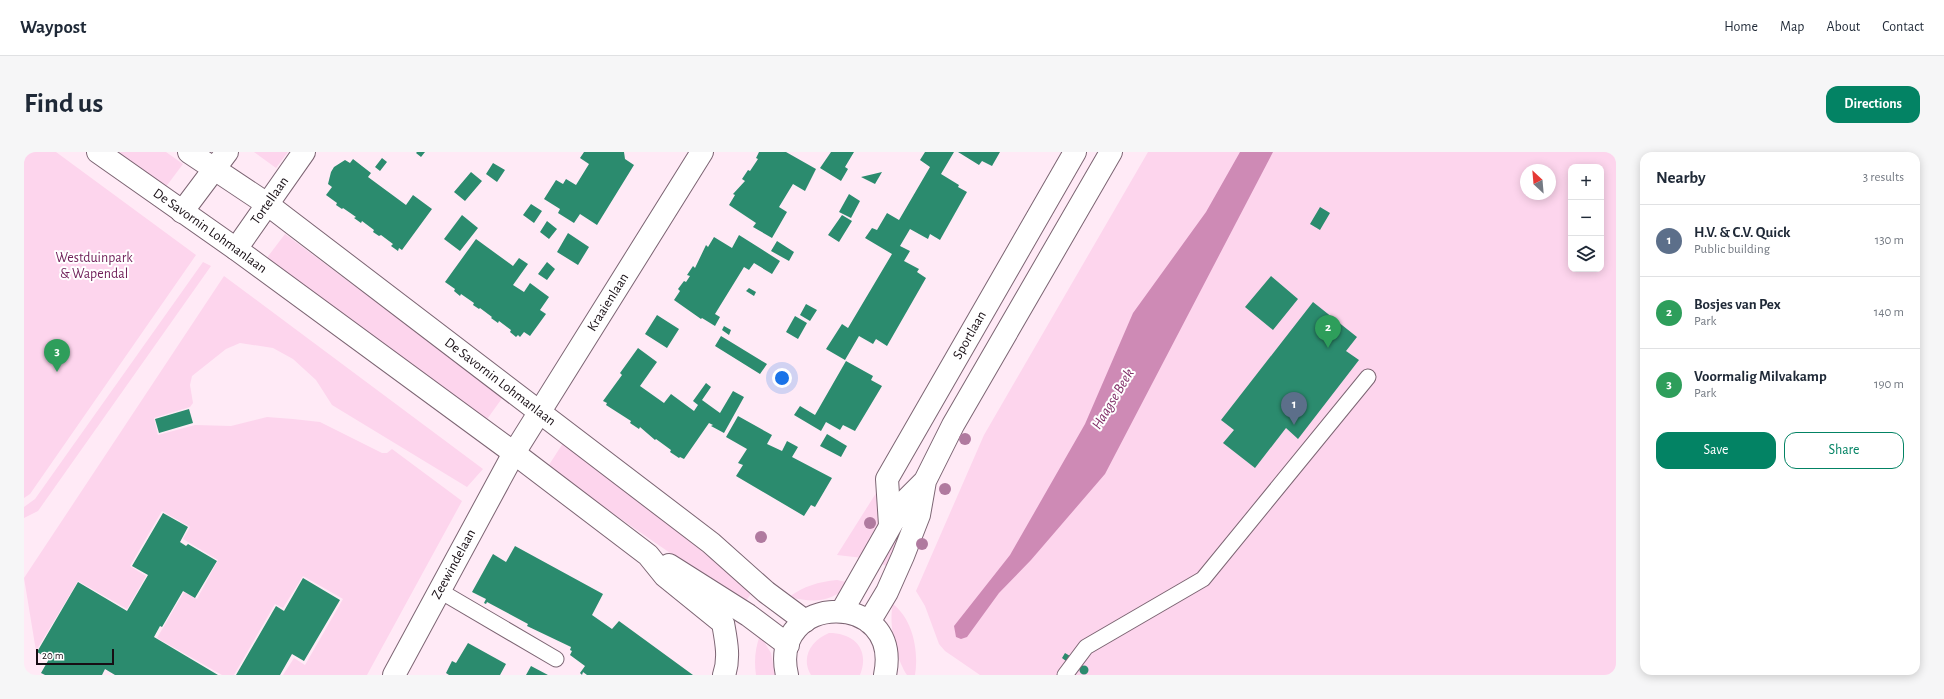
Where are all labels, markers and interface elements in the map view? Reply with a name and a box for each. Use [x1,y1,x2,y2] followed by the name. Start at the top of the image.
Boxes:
[20,18,87,37] text: Waypost
[1724,20,1758,34] text: Home
[1780,20,1804,34] text: Map
[1826,20,1860,34] text: About
[1882,20,1924,34] text: Contact
[1826,86,1920,123] button: Directions
[24,90,103,118] text: Find us
[1520,164,1556,200] north arrow
[1568,164,1604,272] map controls
[1568,164,1604,200] button: +
[1656,169,1706,186] text: Nearby
[1863,171,1904,184] text: 3 results
[248,174,291,227] street label: Tortellaan
[151,186,269,276] street label: De Savornin Lohmanlaan
[1568,200,1604,236] button: −
[1694,225,1790,240] text: H.V. & C.V. Quick
[1667,234,1671,247] text: 1
[1875,234,1904,247] text: 130 m
[1568,236,1604,272] button: layers
[1694,243,1770,256] text: Public building
[55,251,133,281] park label: Westduinpark & Wapendal
[585,271,631,334] street label: Kraaienlaan
[1694,297,1781,312] text: Bosjes van Pex
[1666,306,1672,319] text: 2
[1874,306,1904,319] text: 140 m
[950,309,989,362] street label: Sportlaan
[1315,315,1341,348] pin: 2
[1694,315,1716,328] text: Park
[442,335,558,429] street label: De Savornin Lohmanlaan
[44,339,70,372] pin: 3
[1089,366,1137,432] water label: Haagse Beek
[772,368,792,388] your location
[1694,369,1827,384] text: Voormalig Milvakamp
[1666,378,1672,391] text: 3
[1874,378,1904,391] text: 190 m
[1694,387,1716,400] text: Park
[1281,392,1307,425] pin: 1
[1656,432,1776,469] button: Save
[1784,432,1904,469] button: Share
[429,527,478,601] street label: Zeewindelaan
[36,647,114,666] scale bar
[42,650,63,661] text: 20 m

